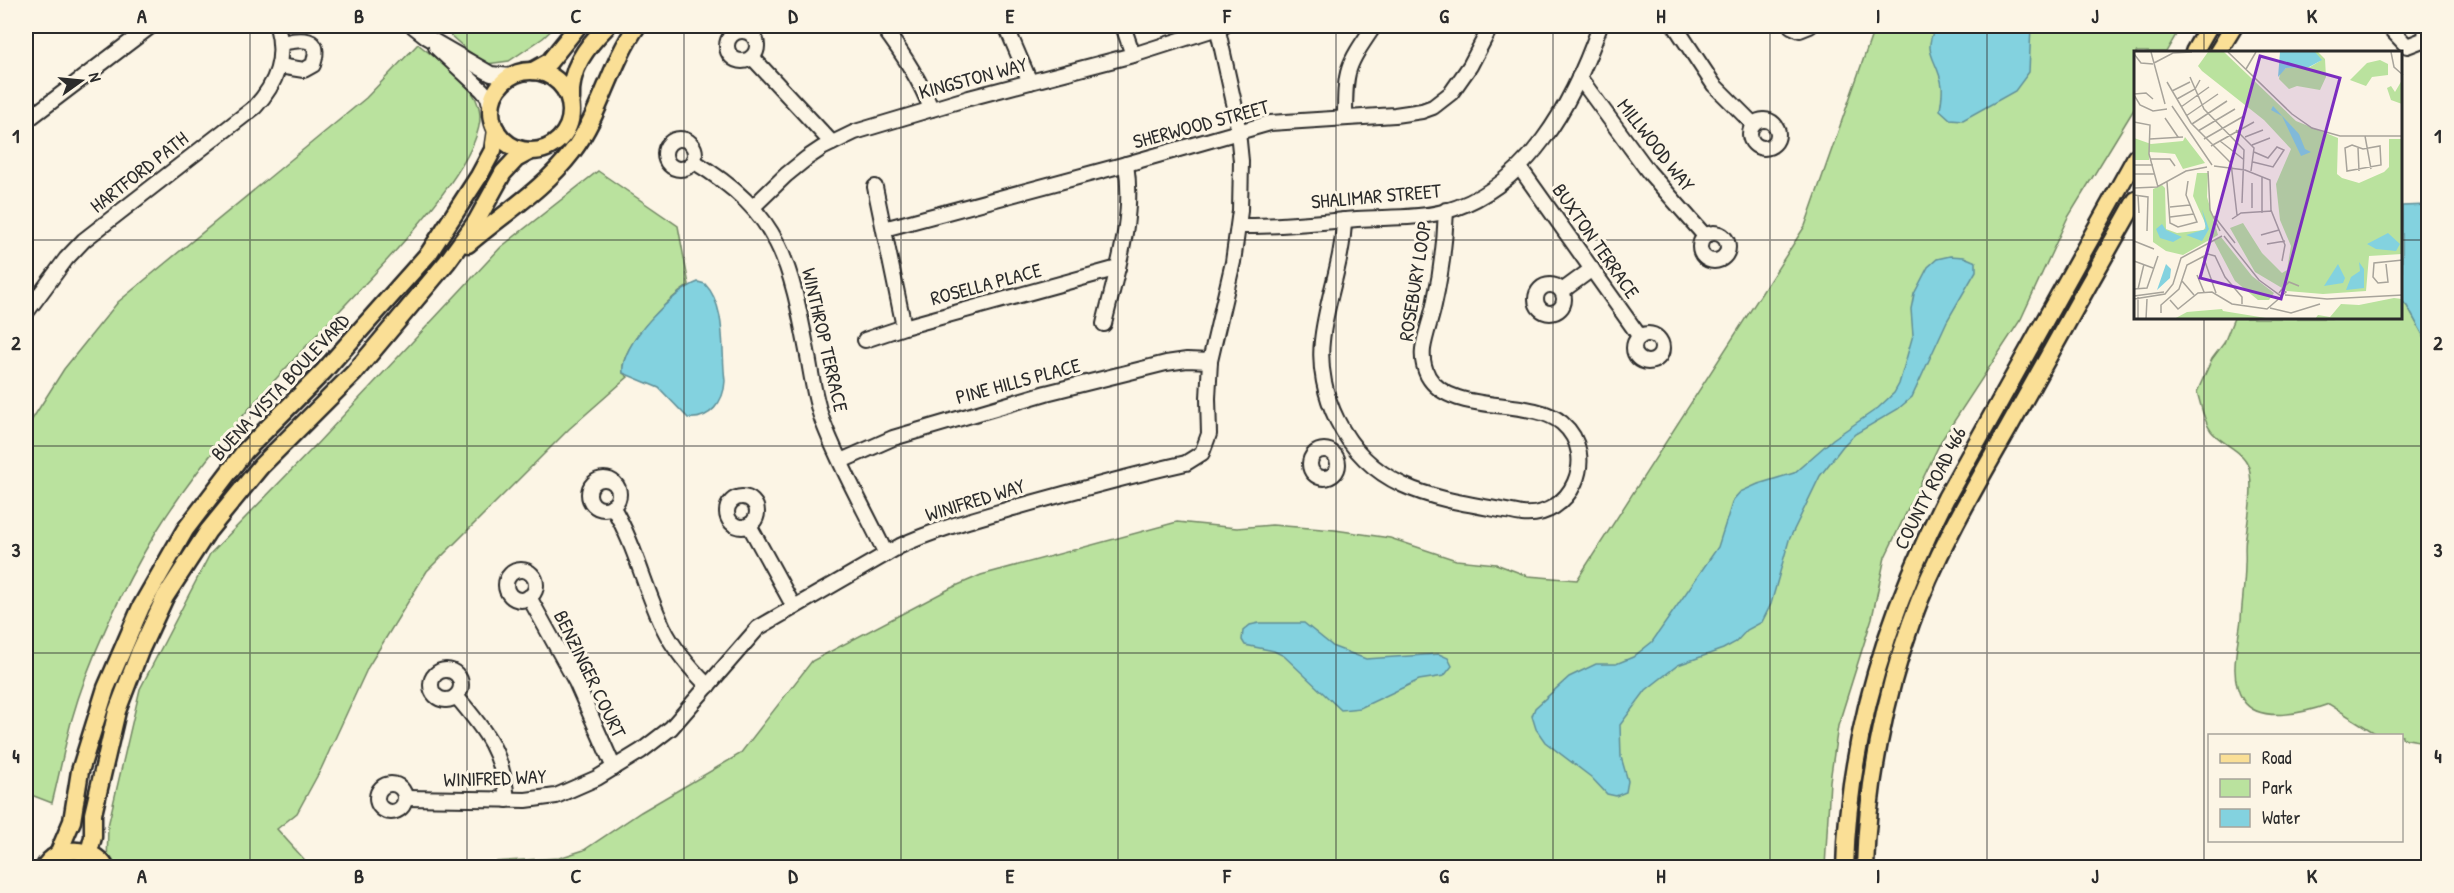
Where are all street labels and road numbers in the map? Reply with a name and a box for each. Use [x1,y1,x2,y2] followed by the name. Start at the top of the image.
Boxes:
[916,50,1030,105] street label: KINGSTON WAY
[1130,92,1272,155] street label: SHERWOOD STREET
[1612,93,1701,197] street label: MILLWOOD WAY
[84,125,193,218] street label: HARTFORD PATH
[1310,176,1443,215] street label: SHALIMAR STREET
[1547,178,1646,304] street label: BUXTON TERRACE
[1392,219,1437,343] street label: ROSEBURY LOOP
[927,256,1045,311] street label: ROSELLA PLACE
[796,265,855,415] street label: WINTHROP TERRACE
[204,307,355,466] street label: BUENA VISTA BOULEVARD
[953,351,1083,410] street label: PINE HILLS PLACE
[1887,422,1972,554] street label: COUNTY ROAD 466
[922,472,1028,527] street label: WINIFRED WAY
[548,606,633,743] street label: BENZINGER COURT
[443,762,547,793] street label: WINIFRED WAY

